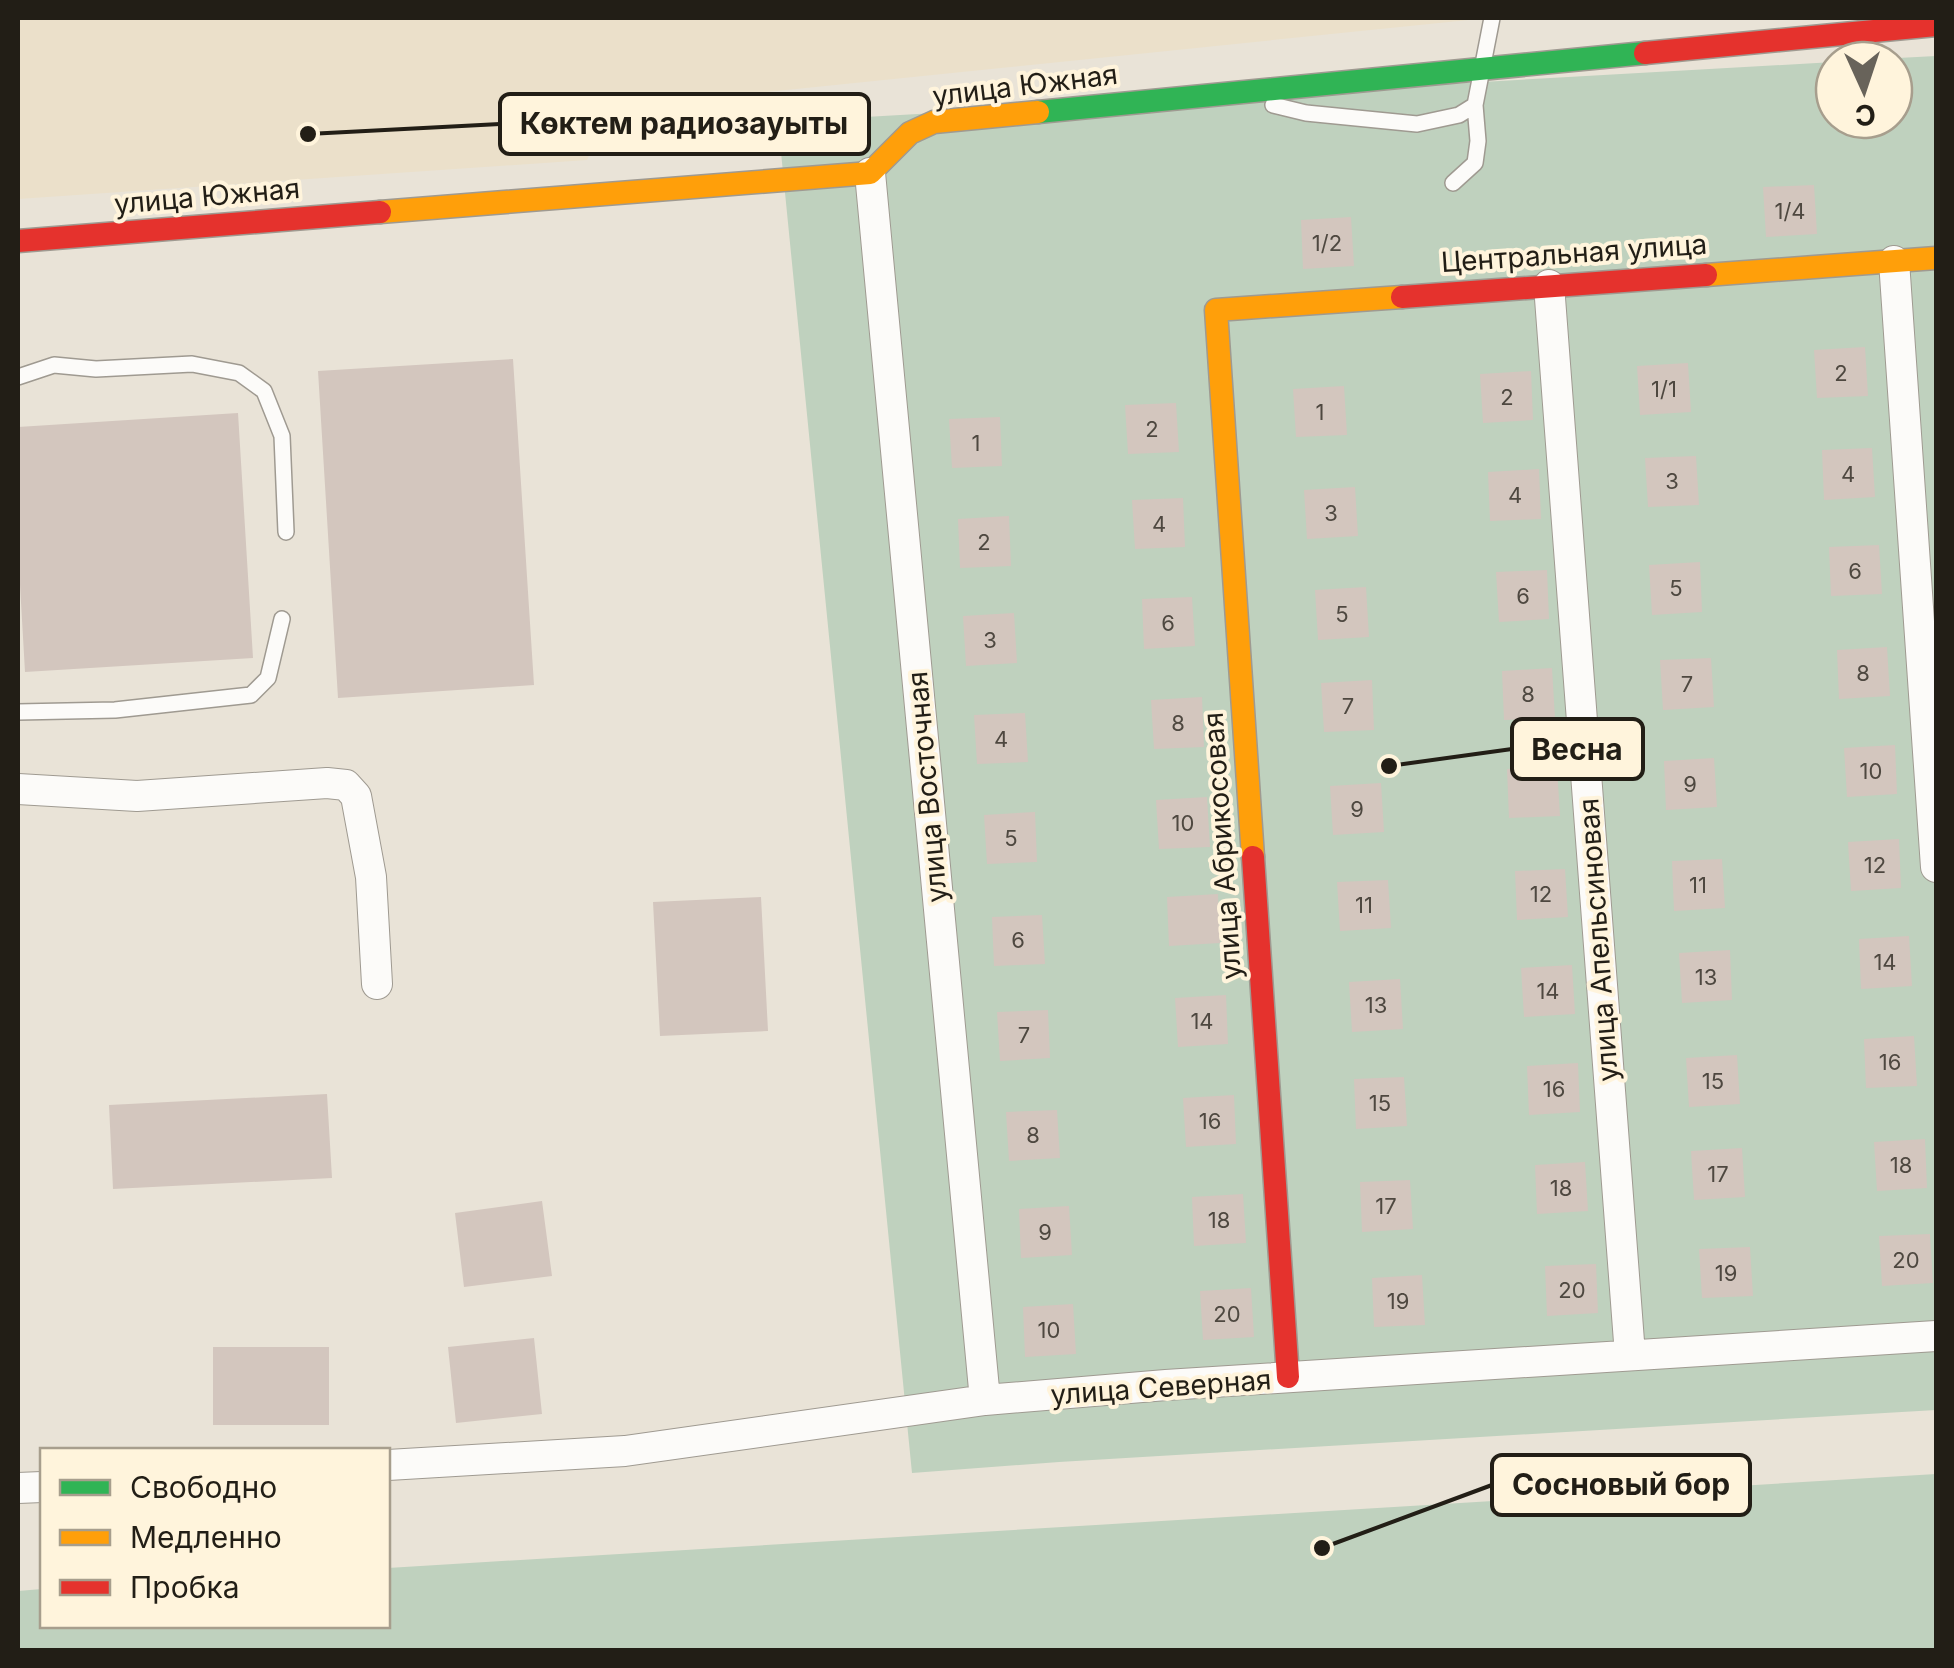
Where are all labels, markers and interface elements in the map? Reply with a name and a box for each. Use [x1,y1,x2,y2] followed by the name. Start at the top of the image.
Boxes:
[1814,40,1914,140] north arrow
[930,57,1120,113] street label: улица Южная
[500,94,869,154] callout: Көктем радиозауыты
[1854,97,1877,132] text: С
[520,105,848,141] text: Көктем радиозауыты
[113,171,301,221] street label: улица Южная
[1774,198,1806,224] house number: 1/4
[1440,227,1708,279] street label: Центральная улица
[1312,230,1342,256] house number: 1/2
[1834,360,1848,386] house number: 2
[1651,376,1677,402] house number: 1/1
[1500,384,1514,410] house number: 2
[1316,399,1324,425] house number: 1
[1145,416,1159,442] house number: 2
[972,430,980,456] house number: 1
[1841,461,1855,487] house number: 4
[1665,468,1679,494] house number: 3
[1508,482,1522,508] house number: 4
[1324,500,1338,526] house number: 3
[1152,511,1166,537] house number: 4
[977,529,991,555] house number: 2
[1848,558,1862,584] house number: 6
[1669,575,1683,601] house number: 5
[1516,583,1530,609] house number: 6
[1335,601,1349,627] house number: 5
[1161,610,1175,636] house number: 6
[983,627,997,653] house number: 3
[1856,660,1870,686] house number: 8
[900,670,954,904] street label: улица Восточная
[1681,671,1693,697] house number: 7
[1521,681,1535,707] house number: 8
[1342,693,1354,719] house number: 7
[1171,710,1185,736] house number: 8
[1196,711,1248,981] street label: улица Абрикосовая
[1512,719,1643,779] callout: Весна
[994,726,1008,752] house number: 4
[1531,731,1623,767] text: Весна
[1860,758,1882,784] house number: 10
[1683,771,1697,797] house number: 9
[1350,796,1364,822] house number: 9
[1571,797,1625,1083] street label: улица Апельсиновая
[1172,810,1194,836] house number: 10
[1004,825,1018,851] house number: 5
[1864,852,1886,878] house number: 12
[1689,872,1707,898] house number: 11
[1530,881,1552,907] house number: 12
[1355,892,1373,918] house number: 11
[1011,927,1025,953] house number: 6
[1873,949,1897,975] house number: 14
[1695,964,1717,990] house number: 13
[1536,978,1560,1004] house number: 14
[1365,992,1387,1018] house number: 13
[1190,1008,1214,1034] house number: 14
[1018,1022,1030,1048] house number: 7
[1879,1049,1901,1075] house number: 16
[1702,1068,1724,1094] house number: 15
[1543,1076,1565,1102] house number: 16
[1369,1090,1391,1116] house number: 15
[1199,1108,1221,1134] house number: 16
[1026,1122,1040,1148] house number: 8
[1890,1152,1912,1178] house number: 18
[1707,1161,1729,1187] house number: 17
[1550,1175,1572,1201] house number: 18
[1375,1193,1397,1219] house number: 17
[1208,1207,1230,1233] house number: 18
[1038,1219,1052,1245] house number: 9
[1892,1247,1920,1273] house number: 20
[1715,1260,1737,1286] house number: 19
[1558,1277,1586,1303] house number: 20
[1387,1288,1409,1314] house number: 19
[1213,1301,1241,1327] house number: 20
[1038,1317,1060,1343] house number: 10
[1049,1362,1273,1412] street label: улица Северная
[40,1448,390,1628] legend
[1492,1455,1750,1515] callout: Сосновый бор
[1512,1466,1730,1502] text: Сосновый бор
[130,1469,277,1505] text: Свободно
[130,1519,282,1555] text: Медленно
[130,1569,240,1605] text: Пробка

